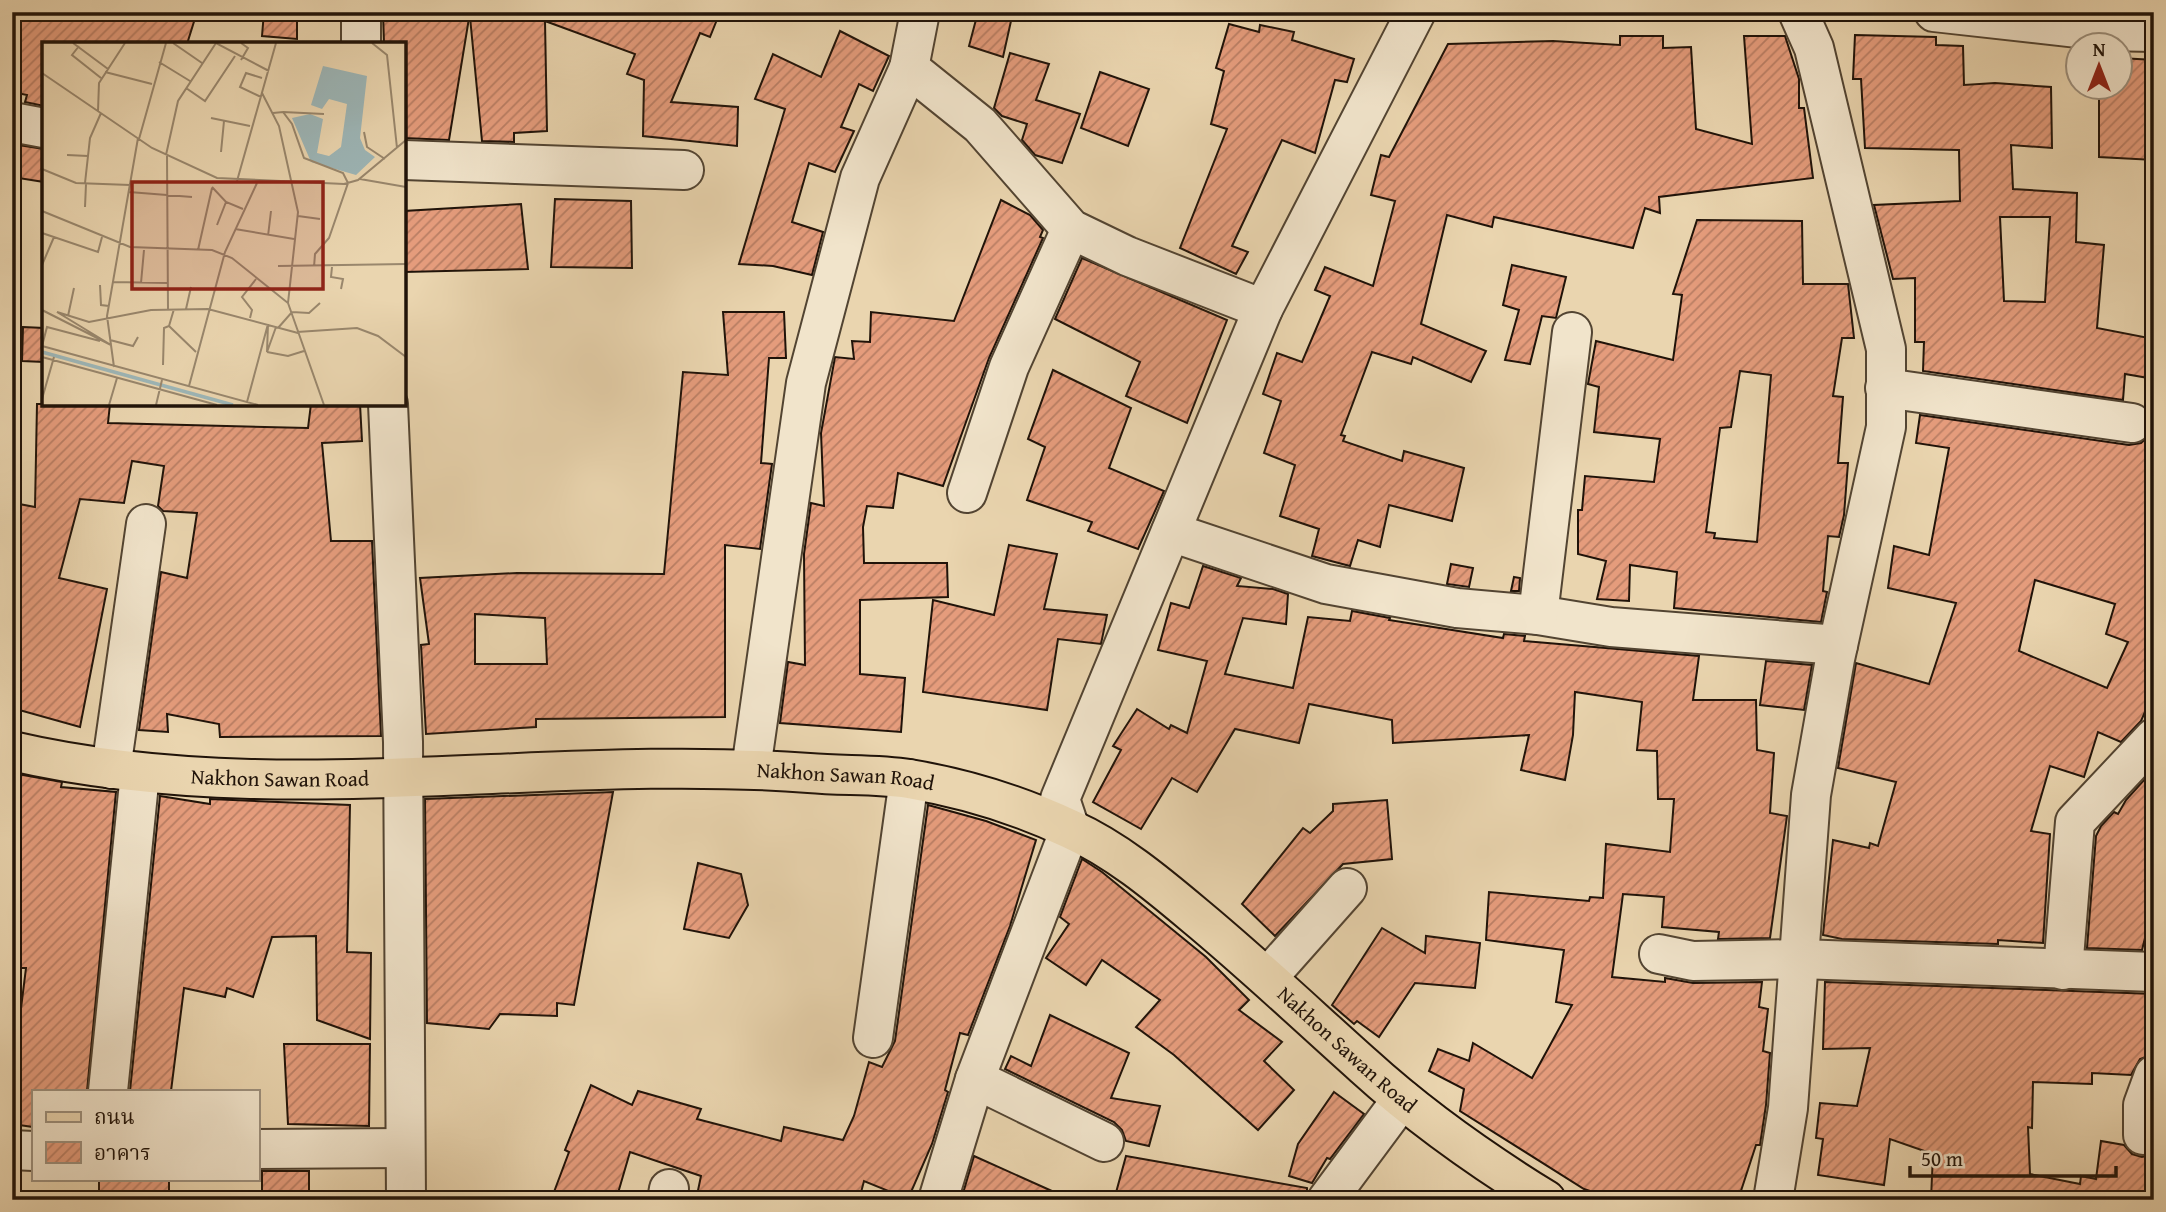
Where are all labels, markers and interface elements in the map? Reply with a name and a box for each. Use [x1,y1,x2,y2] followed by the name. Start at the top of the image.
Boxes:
[2064,32,2134,102] north arrow
[2093,35,2106,63] text: N
[42,42,406,406] inset map
[756,754,938,799] street label: Nakhon Sawan Road
[190,760,370,795] street label: Nakhon Sawan Road
[1271,979,1425,1121] street label: Nakhon Sawan Road
[32,1090,259,1180] legend
[94,1101,135,1132] text: ถนน
[1910,1135,2117,1179] scale bar
[94,1137,151,1168] text: อาคาร
[1921,1143,1963,1174] text: 50 m

